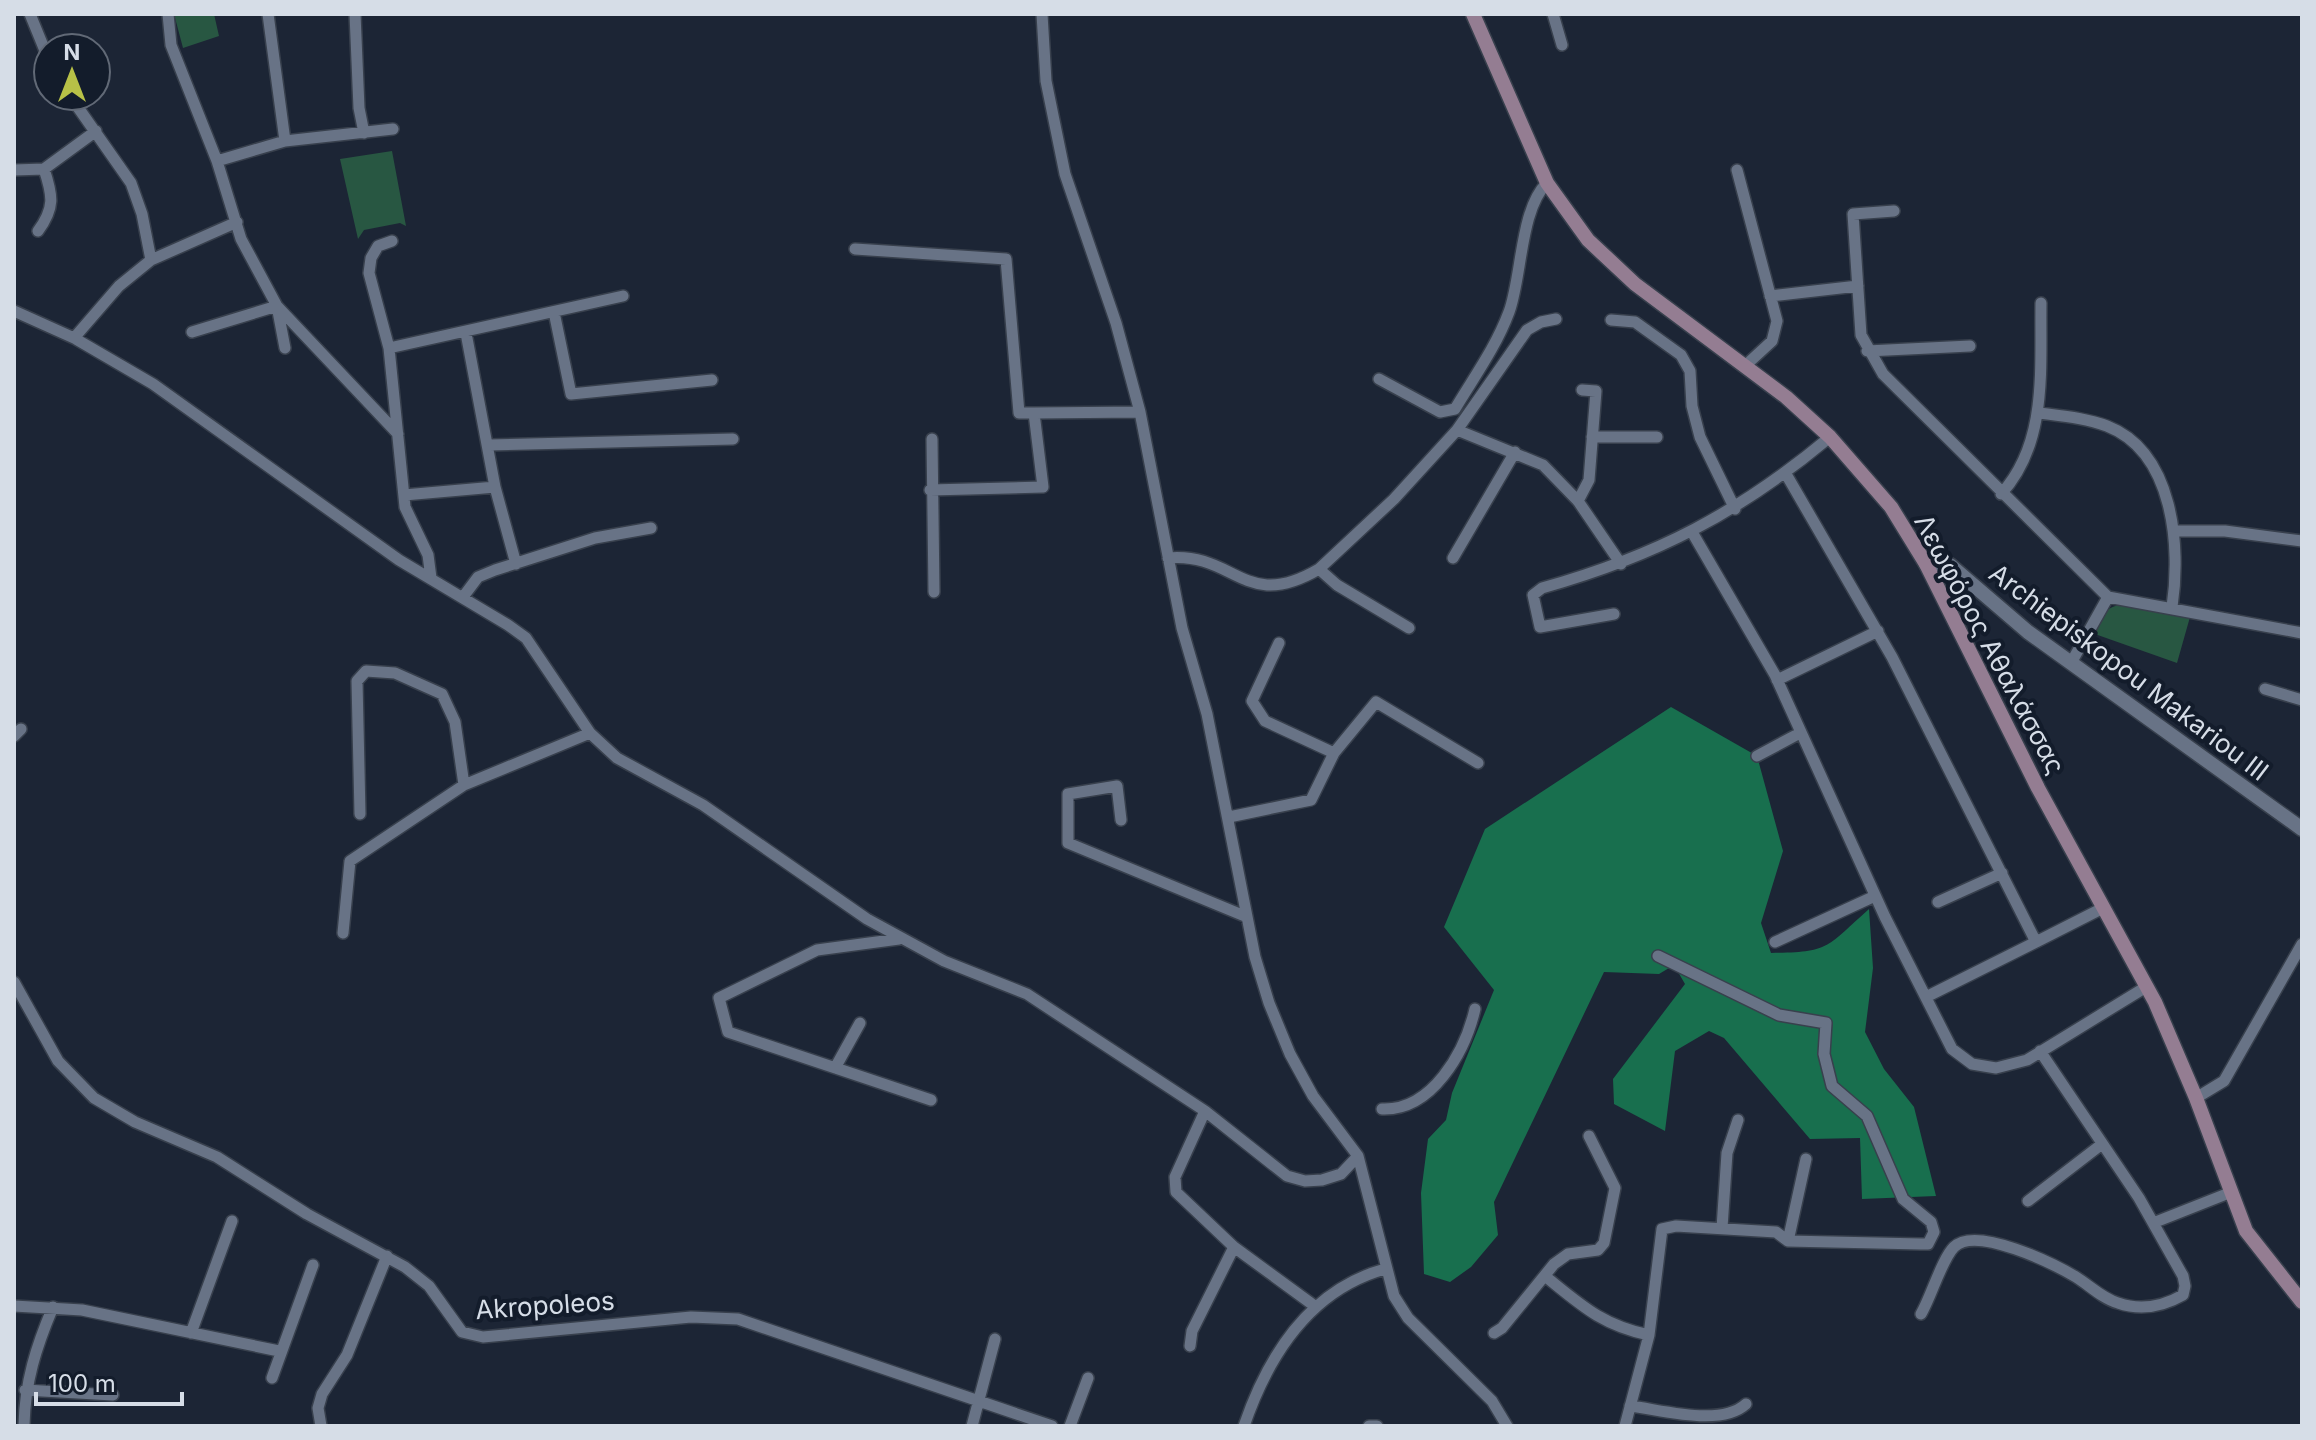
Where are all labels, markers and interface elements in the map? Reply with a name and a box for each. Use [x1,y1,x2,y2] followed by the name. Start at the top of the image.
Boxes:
[32,32,112,112] north arrow
[64,39,80,65] text: N
[1908,509,2072,779] street label: Λεωφόρος Αθαλάσσας
[1983,557,2275,787] street label: Archiepiskopou Makariou III
[474,1285,616,1325] street label: Akropoleos
[36,1356,182,1406] scale bar
[48,1369,116,1398] text: 100 m

